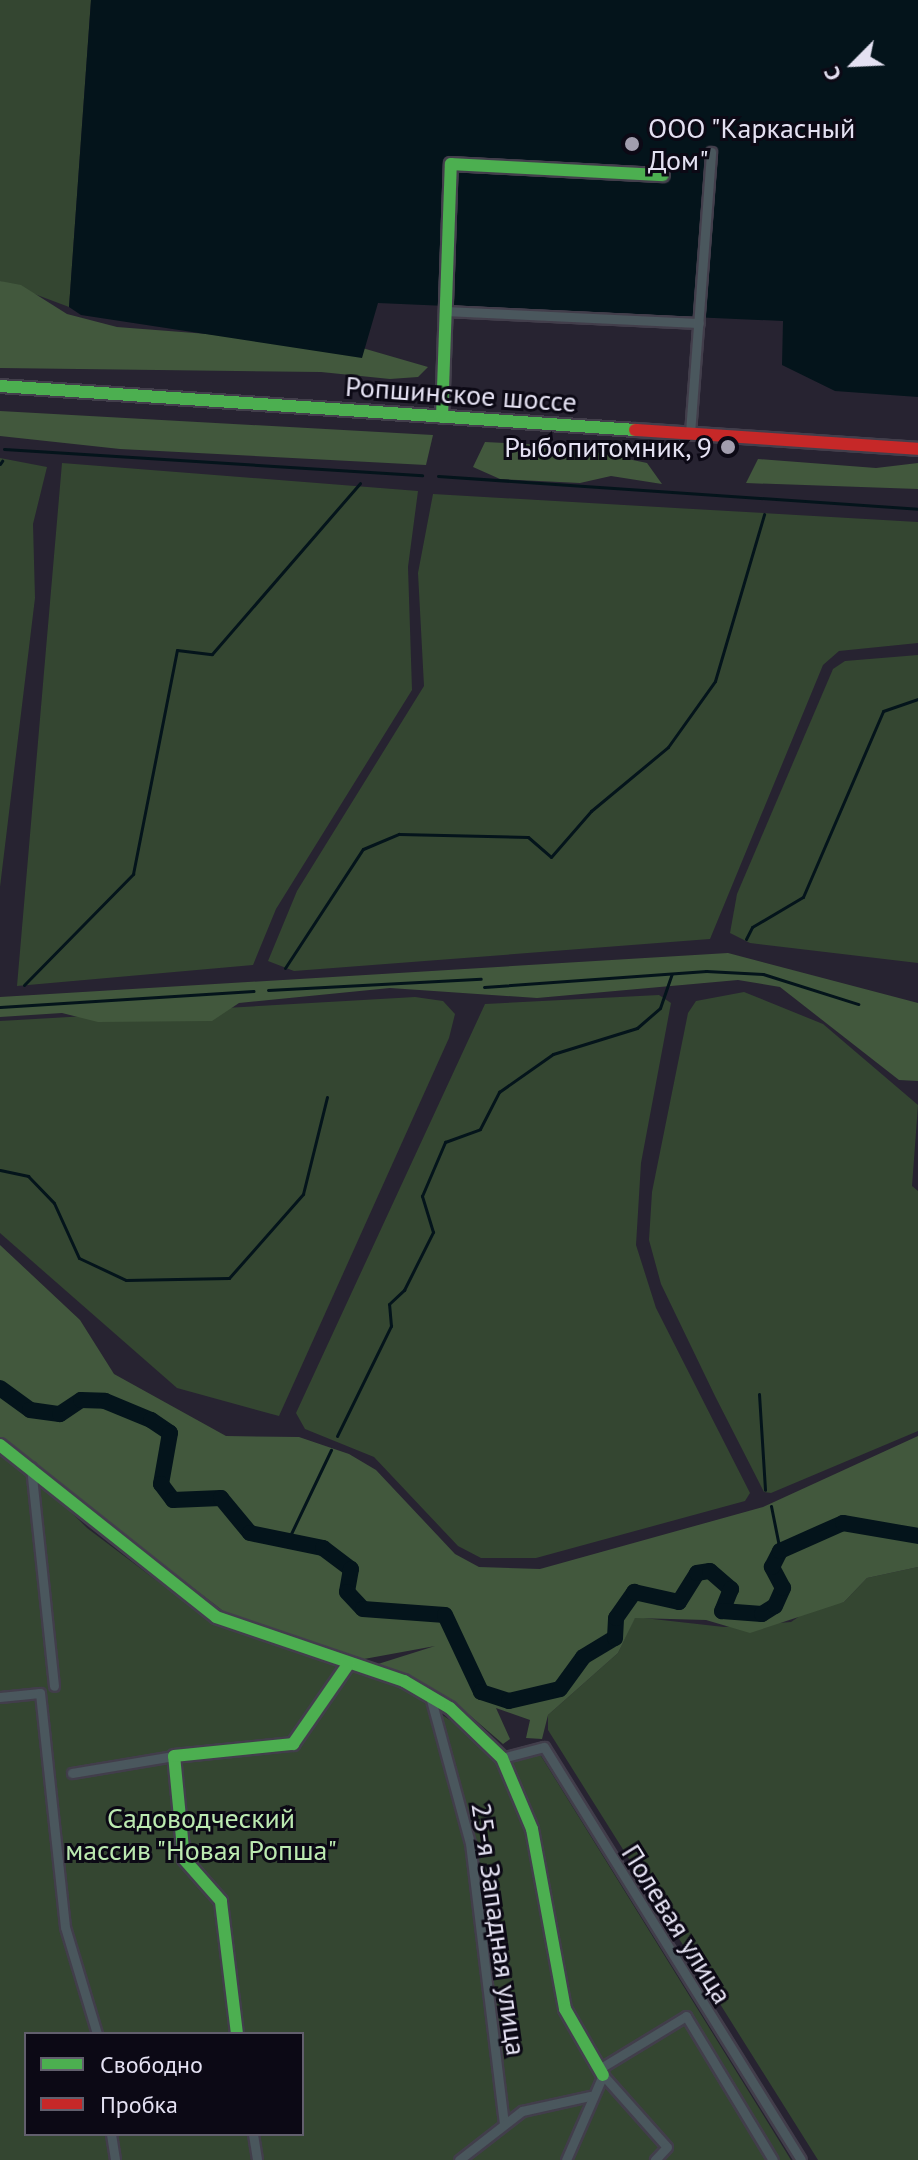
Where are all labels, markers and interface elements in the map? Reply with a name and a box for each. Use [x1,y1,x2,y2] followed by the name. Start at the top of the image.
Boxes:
[814,24,894,104] north arrow
[817,62,847,85] text: С
[648,111,857,177] place label: ООО "Каркасный Дом"
[623,135,641,153] marker: ООО "Каркасный Дом"
[344,369,578,419] street label: Ропшинское шоссе
[502,430,712,464] place label: Рыбопитомник, 9
[719,438,737,456] marker: Рыбопитомник, 9
[465,1800,533,2058] street label: 25-я Западная улица
[64,1801,338,1867] park label: Садоводческий массив "Новая Ропша"
[615,1838,739,2010] street label: Полевая улица
[24,2032,304,2136] legend
[100,2049,203,2080] text: Свободно
[100,2089,178,2120] text: Пробка

